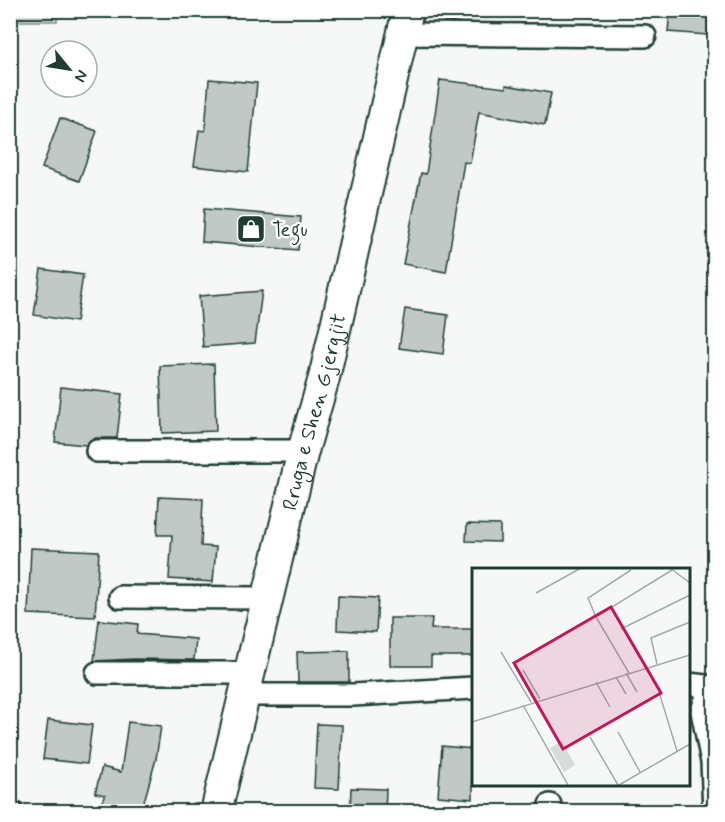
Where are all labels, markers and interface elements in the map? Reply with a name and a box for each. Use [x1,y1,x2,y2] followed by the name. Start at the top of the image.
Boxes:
[39,39,99,99] north arrow
[69,66,92,86] text: N
[235,213,267,245] shop icon: Tegu
[272,216,308,246] place label: Tegu
[276,311,353,513] street label: Rruga e Shen Gjergjit
[472,568,689,786] inset map

